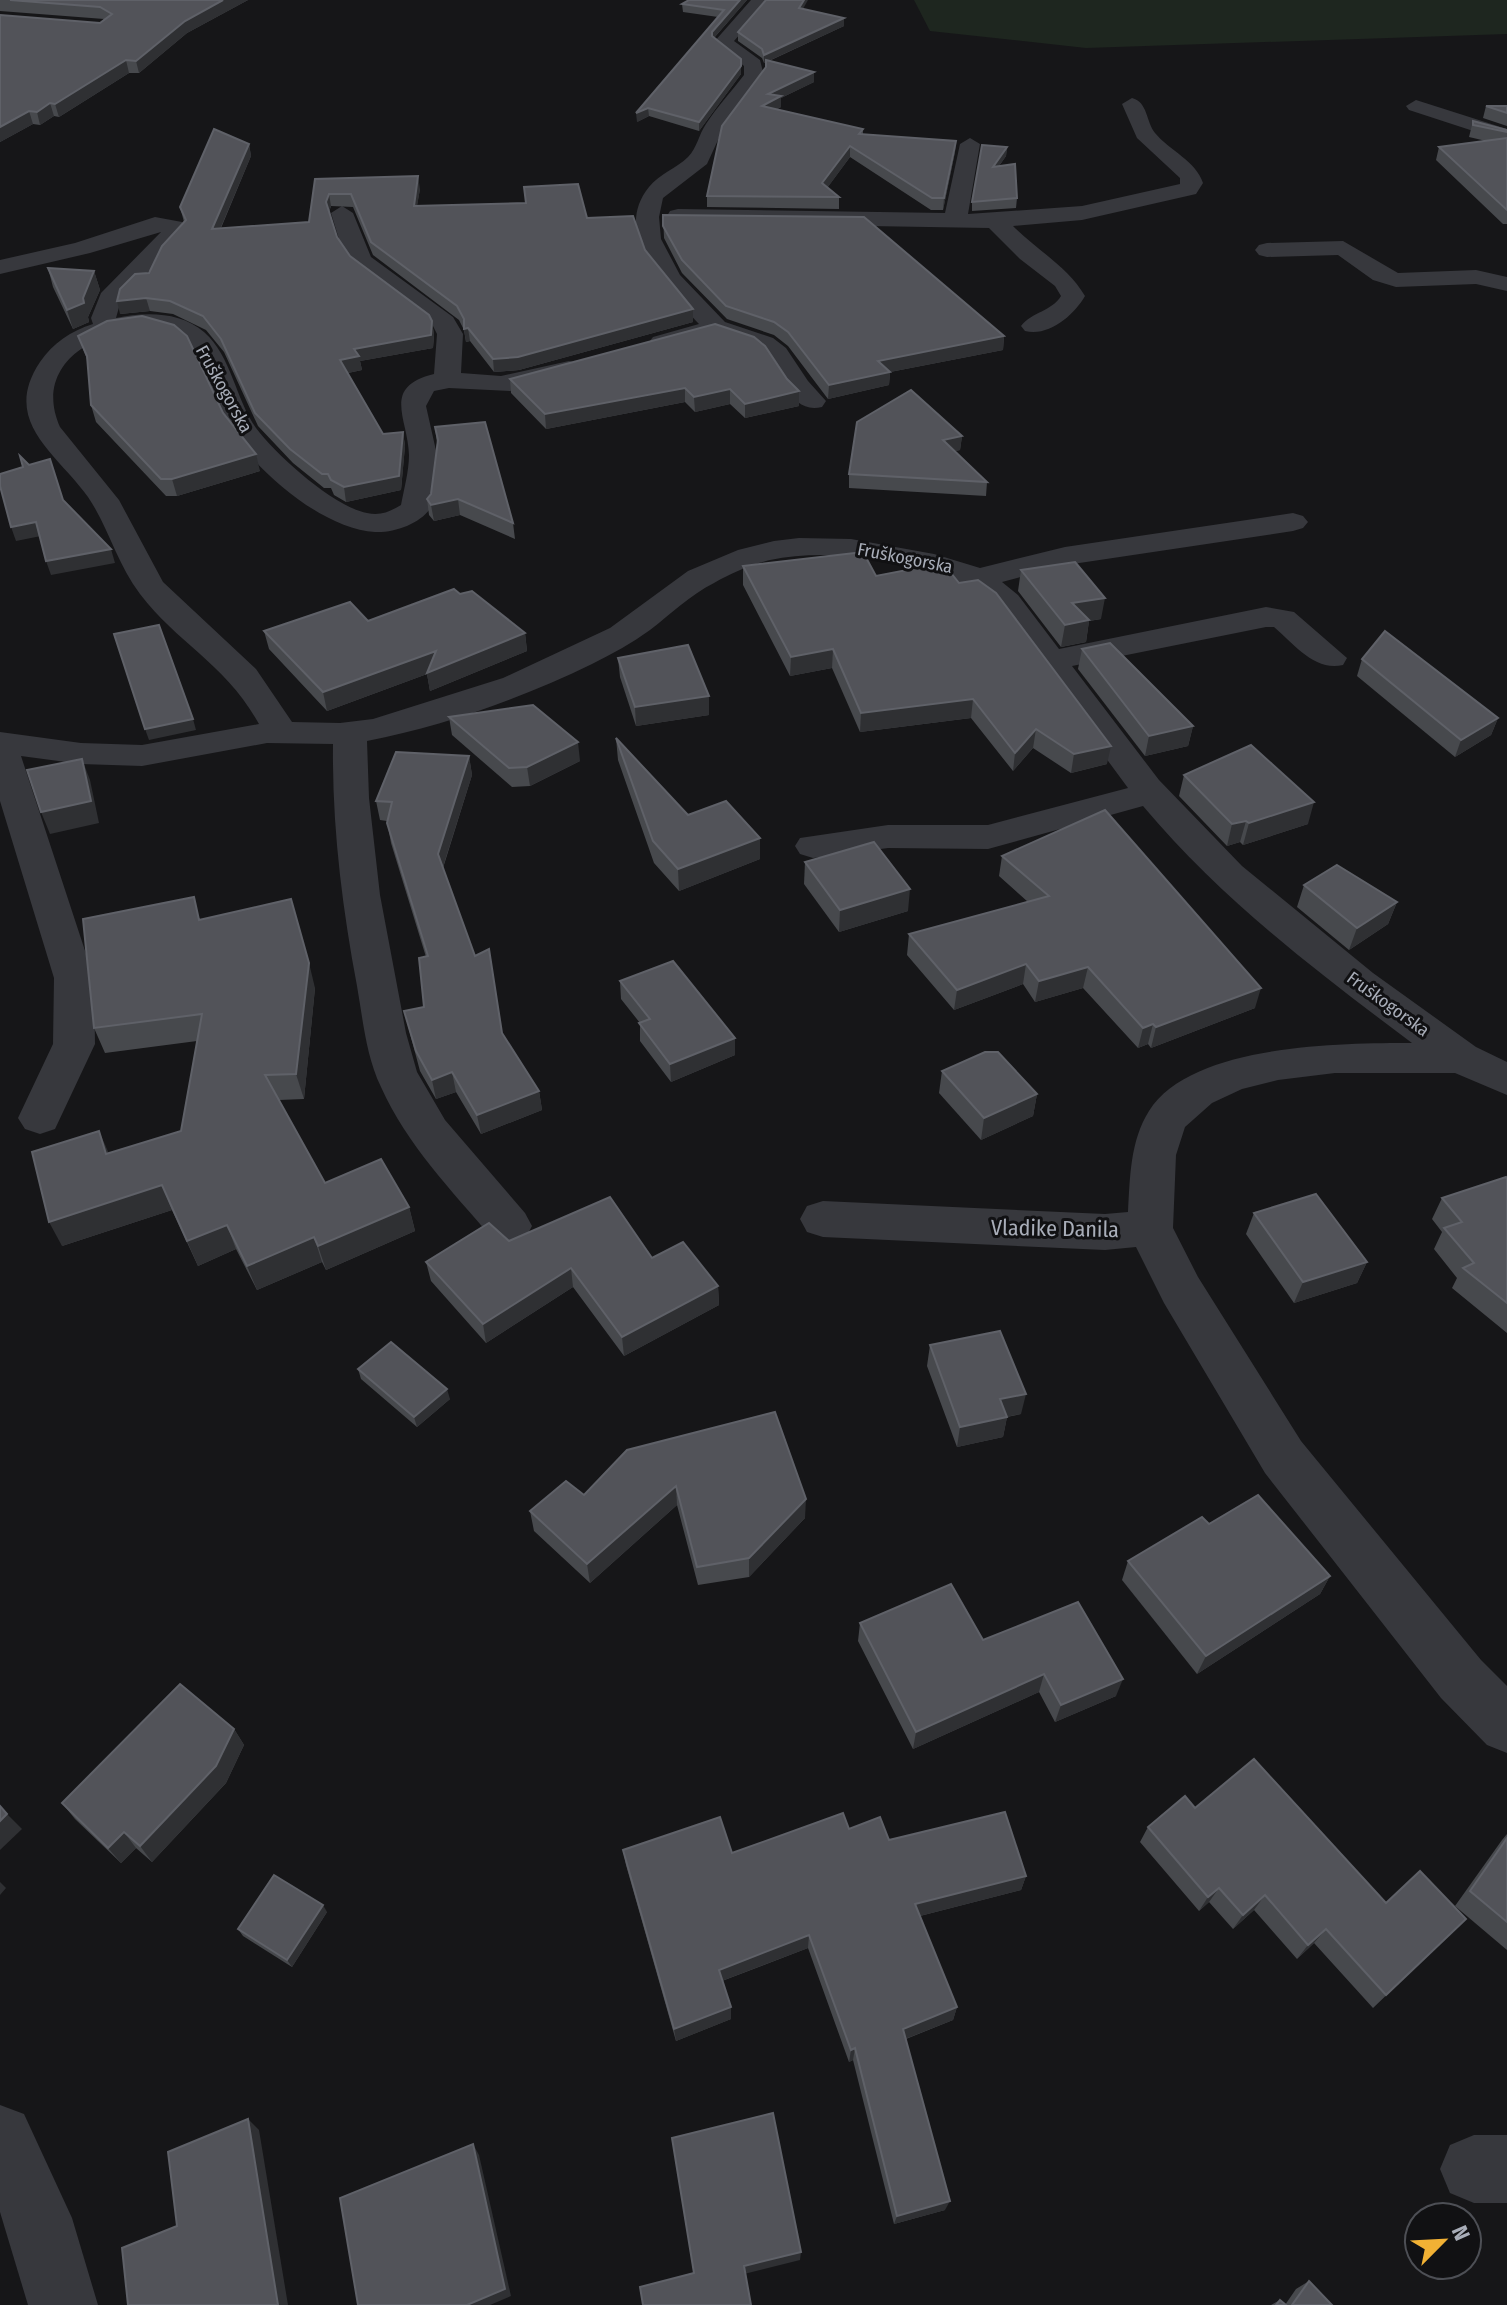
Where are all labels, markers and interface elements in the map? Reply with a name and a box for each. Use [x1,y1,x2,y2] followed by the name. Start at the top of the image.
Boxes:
[191,341,257,437] street label: Fruškogorska
[855,538,955,578] street label: Fruškogorska
[1342,967,1434,1041] street label: Fruškogorska
[991,1214,1119,1243] street label: Vladike Danila
[1403,2201,1483,2281] north arrow
[1446,2222,1476,2245] text: N

